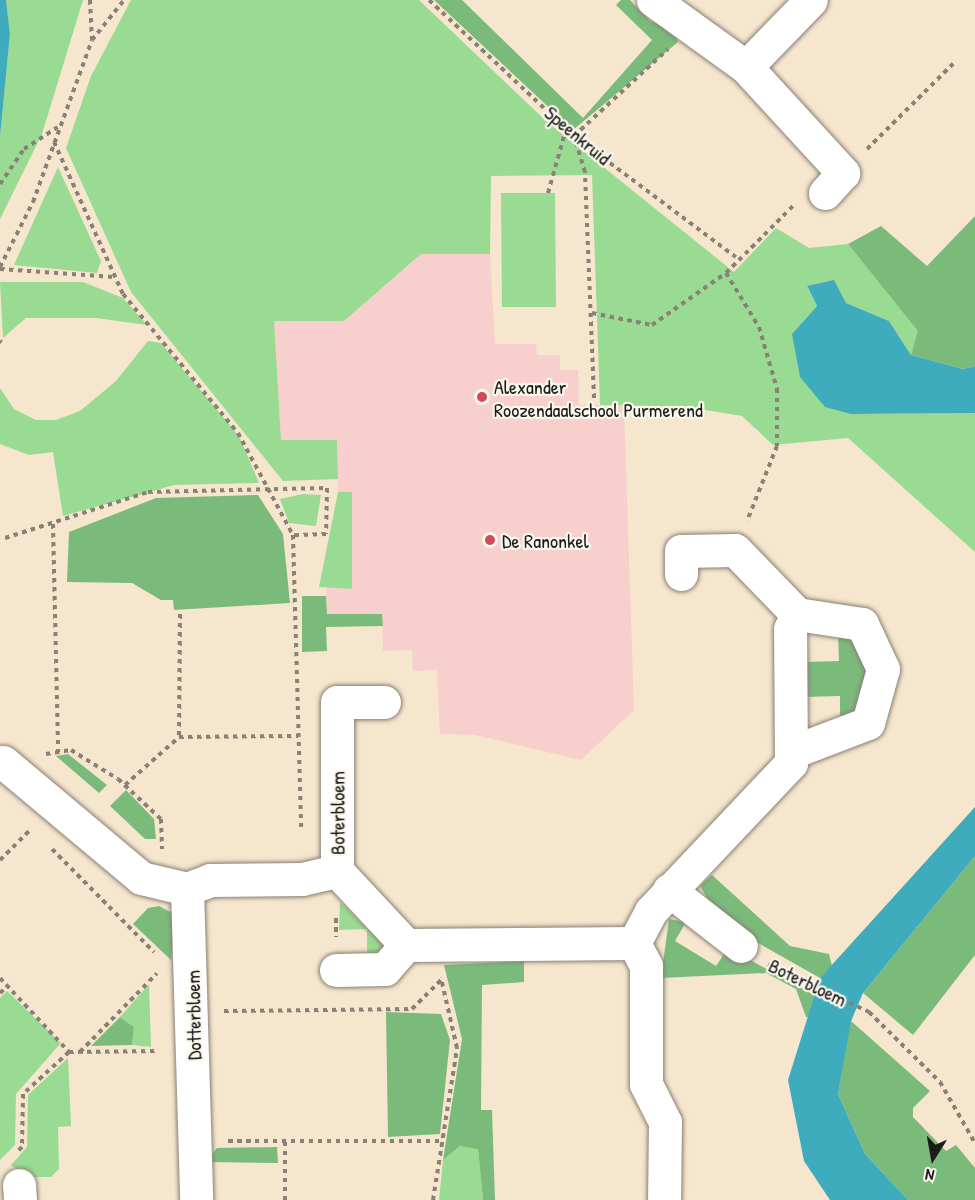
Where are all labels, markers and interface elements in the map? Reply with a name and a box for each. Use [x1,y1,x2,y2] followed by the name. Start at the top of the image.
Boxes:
[540,100,616,170] street label: Speenkruid
[494,374,703,421] place label: Alexander Roozendaalschool Purmerend
[475,390,489,404] marker: Alexander Roozendaalschool Purmerend
[502,528,589,552] place label: De Ranonkel
[483,533,497,547] marker: De Ranonkel
[325,771,349,855] street label: Boterbloem
[765,953,851,1011] street label: Boterbloem
[180,970,206,1060] street label: Dotterbloem
[903,1128,963,1188] north arrow
[923,1164,936,1187] text: N

